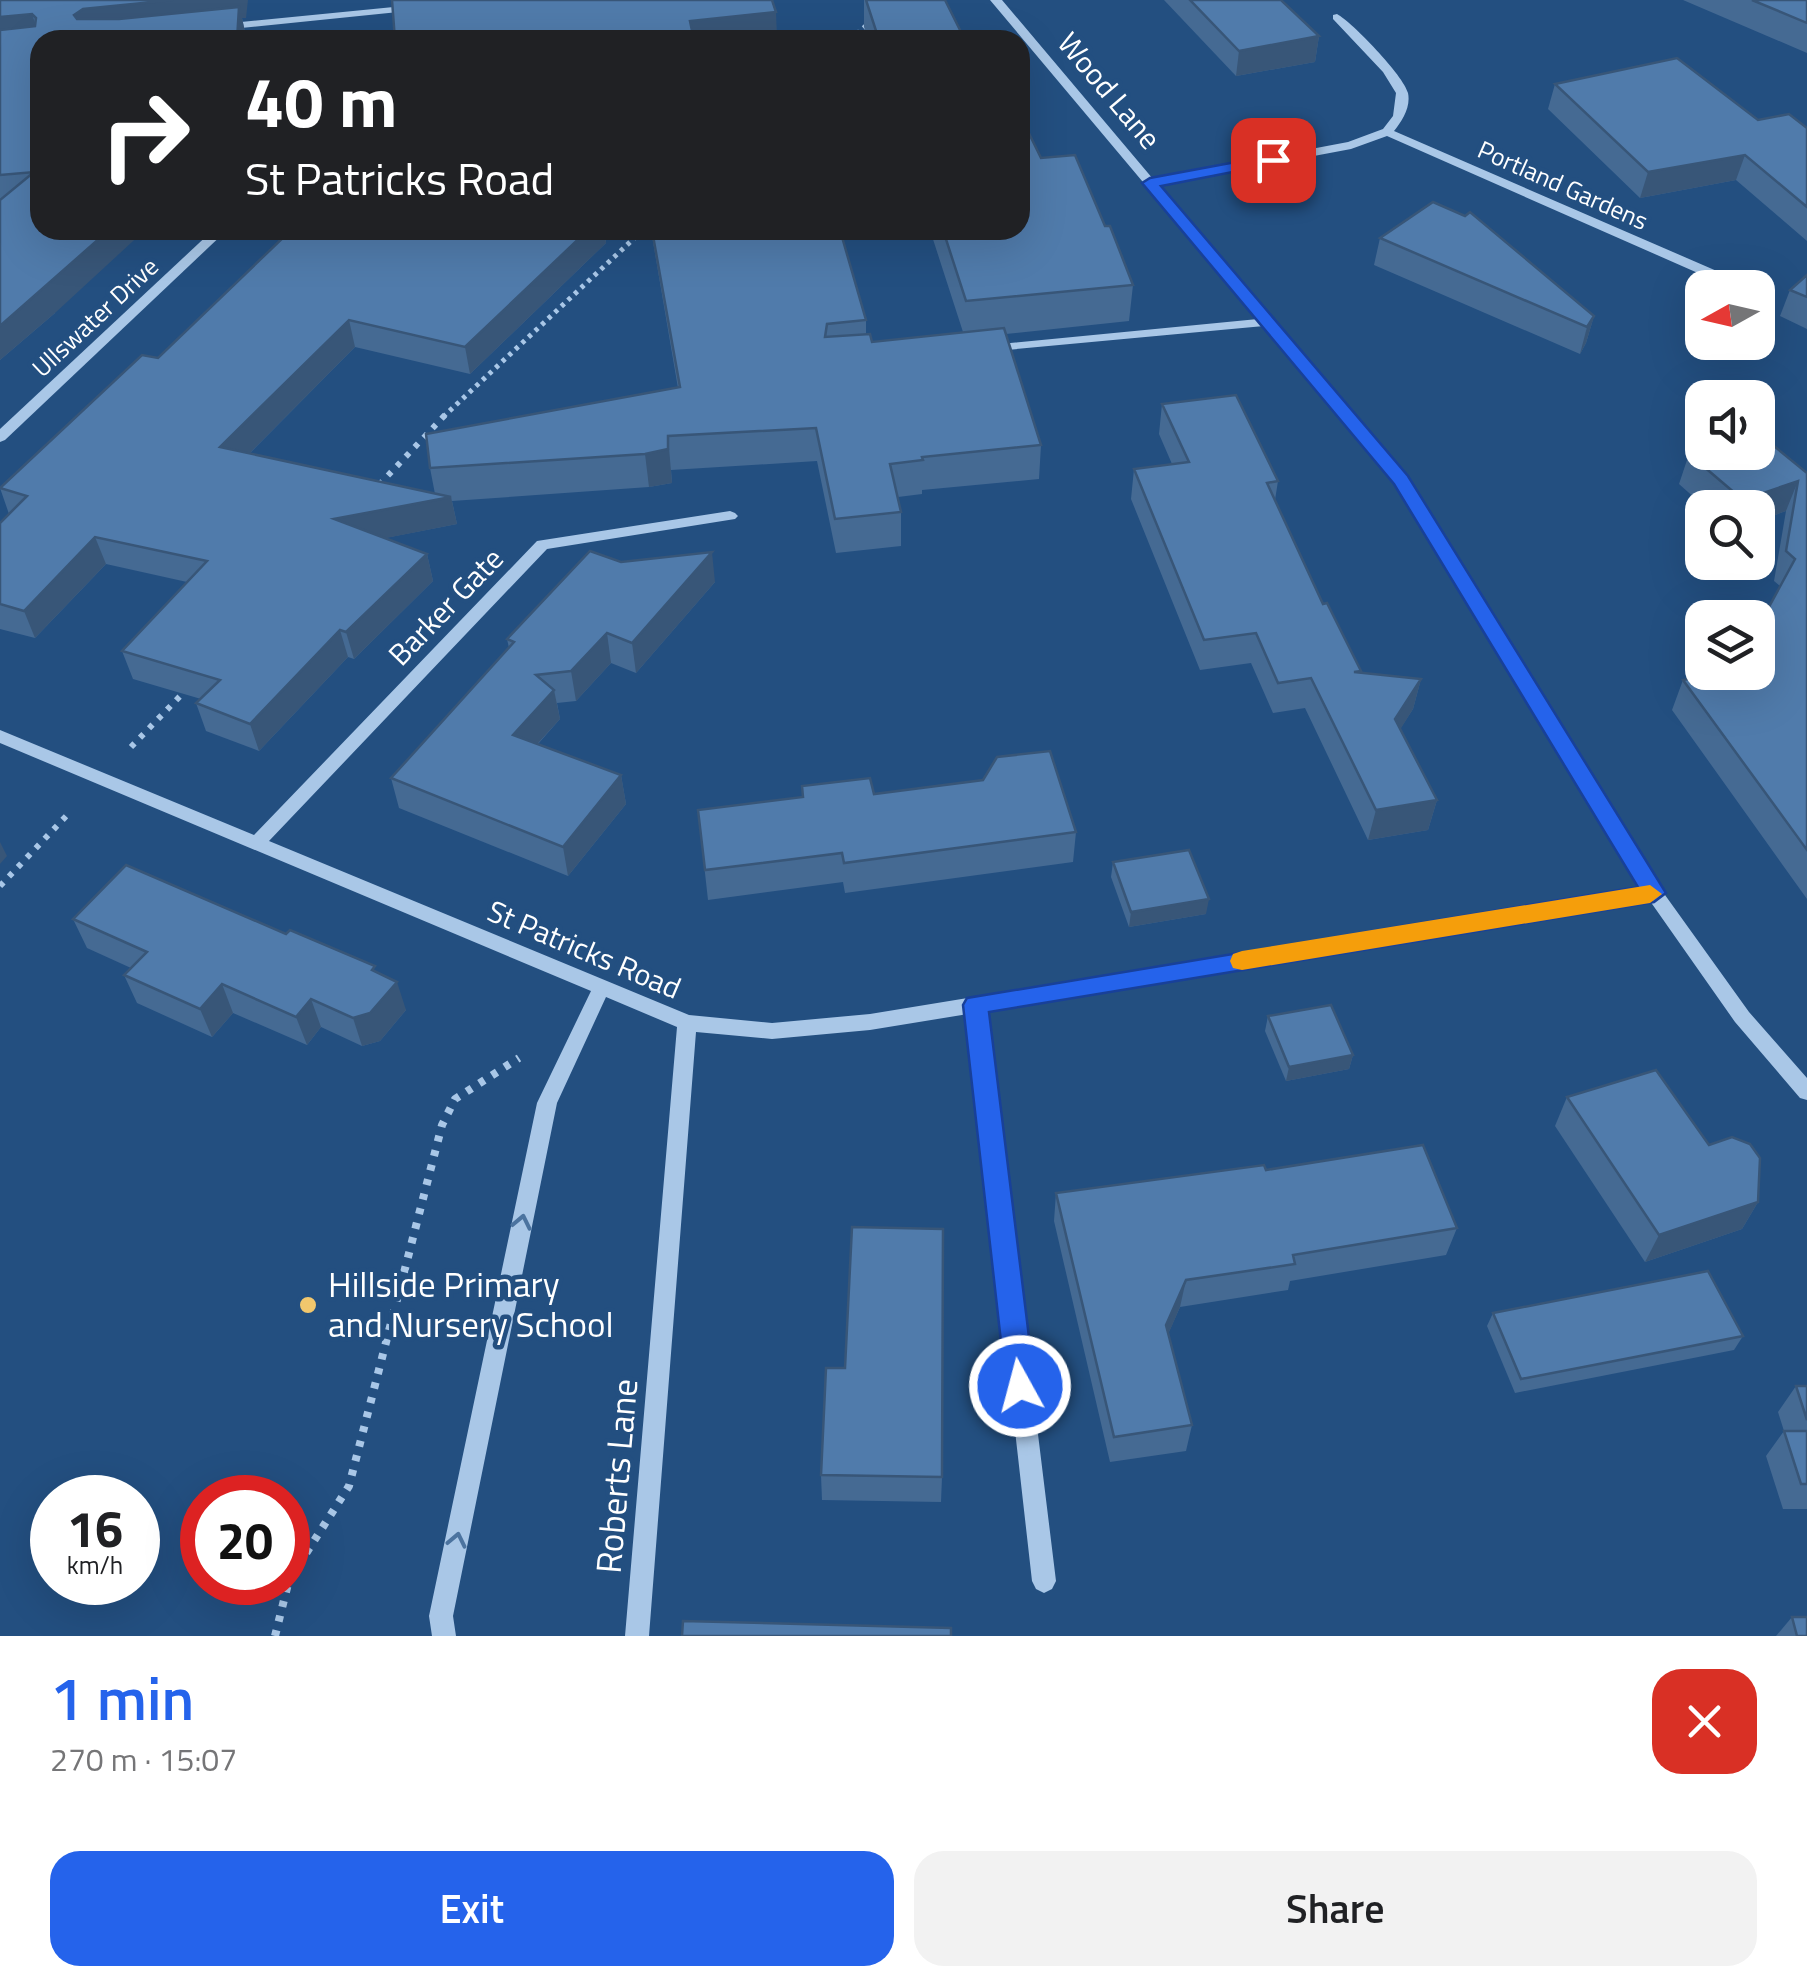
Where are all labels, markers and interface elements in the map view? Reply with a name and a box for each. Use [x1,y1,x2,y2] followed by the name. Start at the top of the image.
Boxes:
[1047,22,1173,159] street label: Wood Lane
[245,48,398,154] text: 40 m
[80,70,210,200] icon: right
[1231,118,1316,203] pin
[1472,130,1654,240] street label: Portland Gardens
[1246,133,1301,188] icon: arrive
[245,144,554,212] text: St Patricks Road
[23,248,167,386] street label: Ullswater Drive
[1685,270,1775,360] north arrow
[1685,270,1775,690] map controls
[1685,380,1775,470] button: sound
[1685,490,1775,580] button: search
[377,537,514,676] street label: Barker Gate
[1685,600,1775,690] button: layers
[480,888,688,1011] street label: St Patricks Road
[511,1214,532,1231] one-way arrow
[328,1257,614,1351] place label: Hillside Primary and Nursery School
[297,1294,319,1316] marker: Hillside Primary and Nursery School
[968,1334,1072,1438] position arrow
[581,1376,651,1575] street label: Roberts Lane
[180,1475,310,1605] speed limit sign: 20
[67,1490,123,1566] text: 16
[445,1532,466,1549] one-way arrow
[67,1546,123,1584] text: km/h
[50,1652,194,1743] text: 1 min
[1652,1669,1757,1774] button: close
[50,1735,237,1783] text: 270 m · 15:07
[50,1851,894,1966] button: Exit
[914,1851,1757,1966] button: Share

